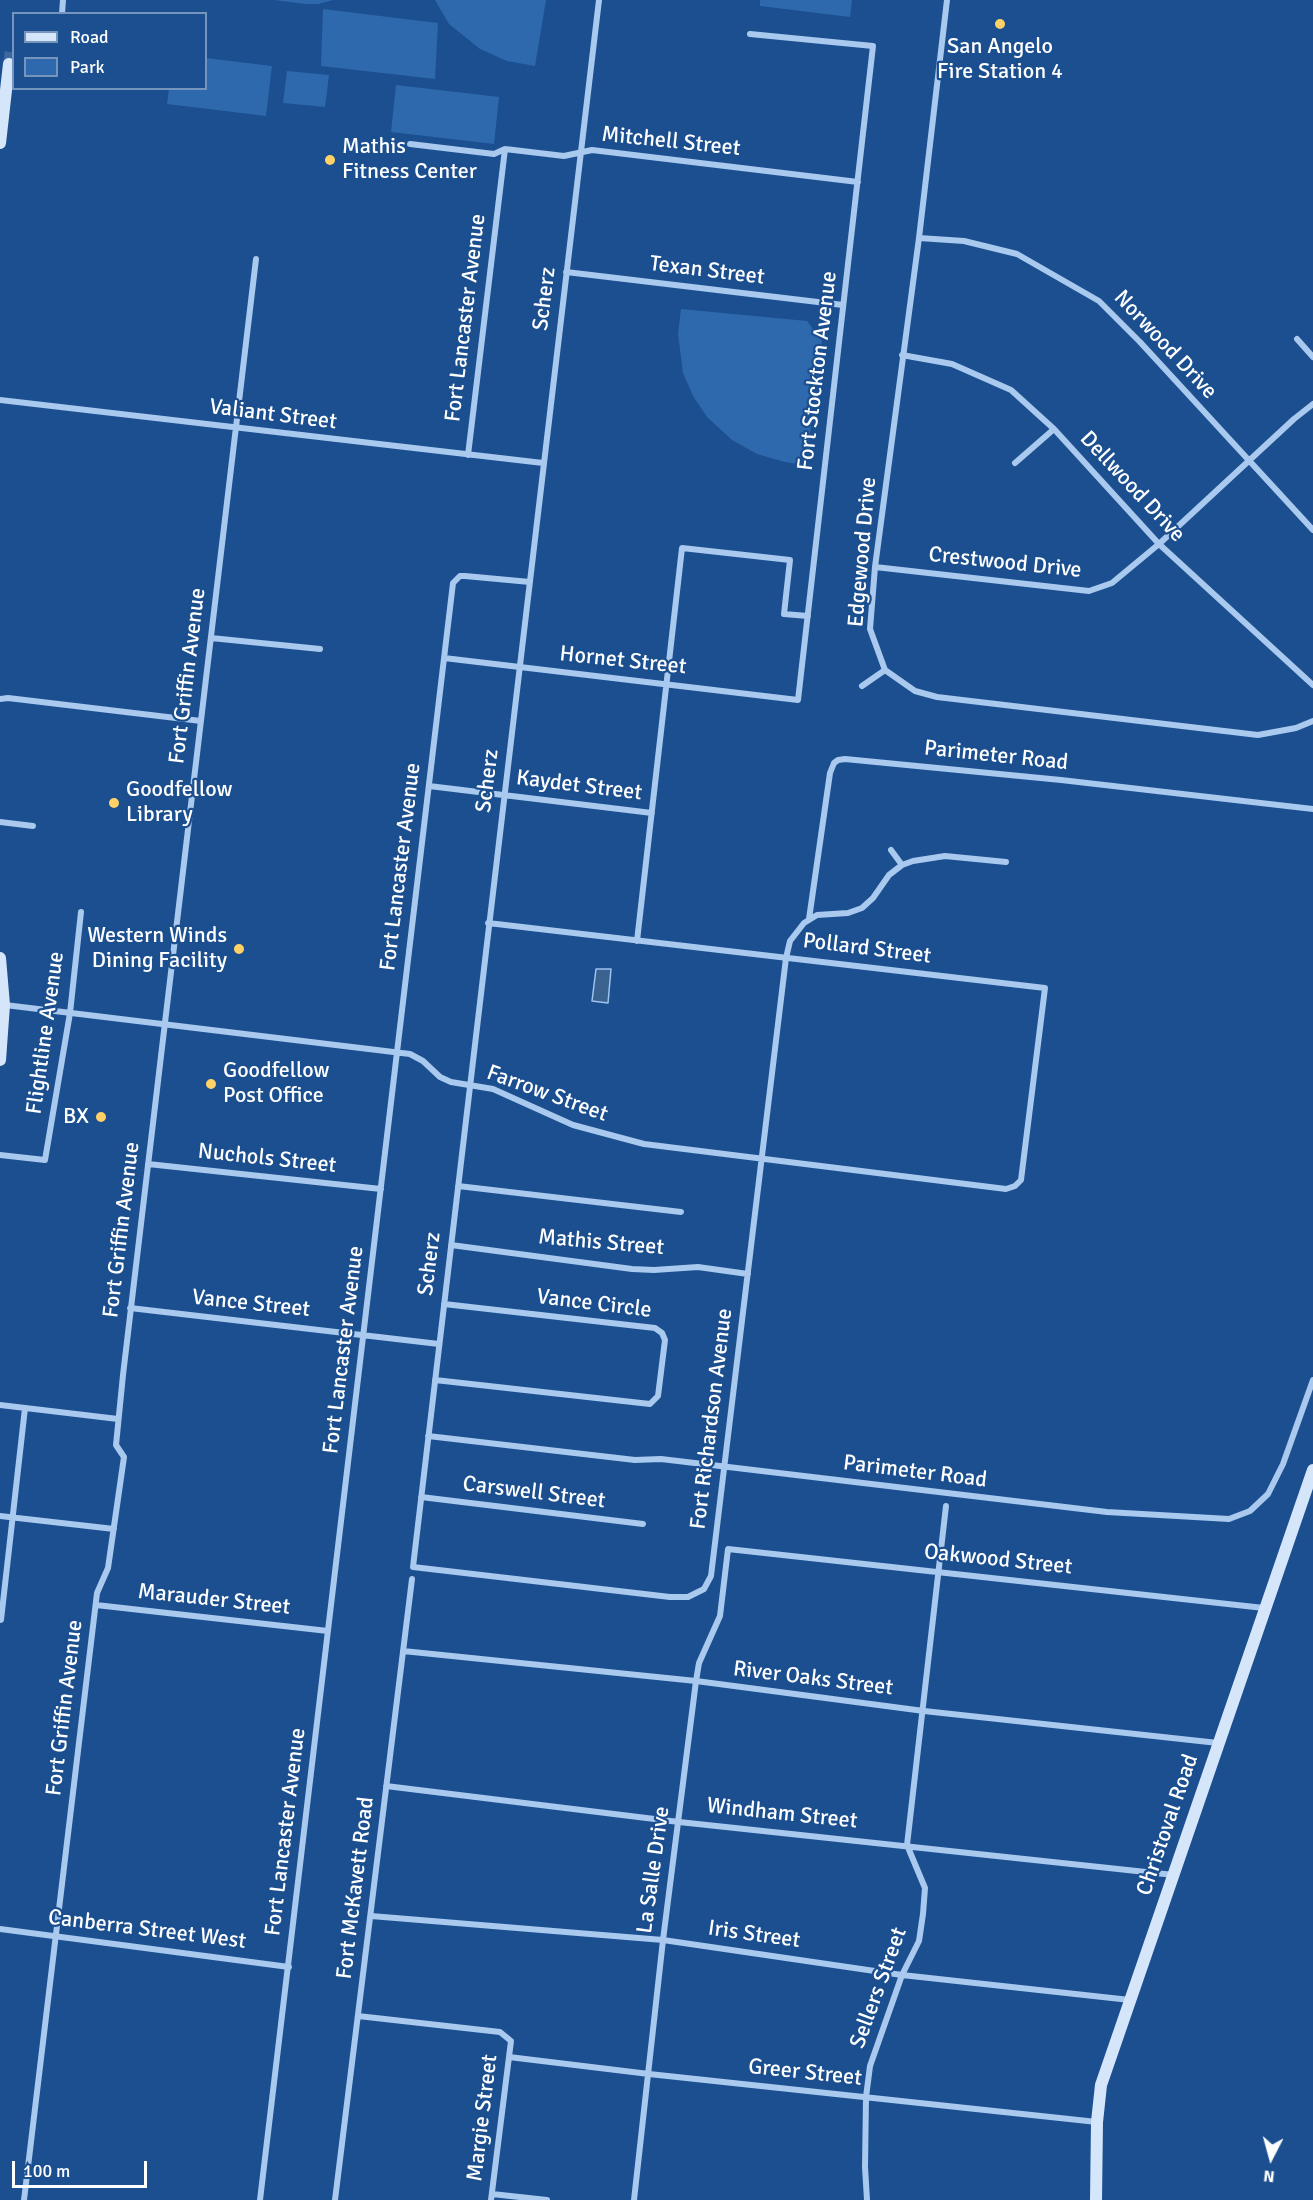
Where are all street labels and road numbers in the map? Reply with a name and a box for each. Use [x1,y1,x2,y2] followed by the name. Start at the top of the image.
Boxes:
[600,122,742,162] street label: Mitchell Street
[440,213,492,423] street label: Fort Lancaster Avenue
[648,251,766,291] street label: Texan Street
[528,266,562,332] street label: Scherz
[793,270,843,472] street label: Fort Stockton Avenue
[1108,285,1222,405] street label: Norwood Drive
[208,394,338,436] street label: Valiant Street
[1074,426,1190,548] street label: Dellwood Drive
[843,476,883,628] street label: Edgewood Drive
[927,542,1083,584] street label: Crestwood Drive
[164,587,212,765] street label: Fort Griffin Avenue
[558,641,688,681] street label: Hornet Street
[923,735,1069,777] street label: Parimeter Road
[471,748,505,814] street label: Scherz
[375,762,427,972] street label: Fort Lancaster Avenue
[515,765,643,807] street label: Kaydet Street
[801,928,933,970] street label: Pollard Street
[22,950,70,1116] street label: Flightline Avenue
[483,1060,611,1128] street label: Farrow Street
[197,1139,337,1179] street label: Nuchols Street
[98,1141,146,1319] street label: Fort Griffin Avenue
[537,1224,665,1262] street label: Mathis Street
[413,1231,447,1297] street label: Scherz
[318,1245,370,1455] street label: Fort Lancaster Avenue
[535,1284,653,1324] street label: Vance Circle
[191,1285,311,1323] street label: Vance Street
[685,1307,739,1531] street label: Fort Richardson Avenue
[842,1450,988,1494] street label: Parimeter Road
[461,1471,607,1515] street label: Carswell Street
[923,1539,1073,1581] street label: Oakwood Street
[137,1579,291,1621] street label: Marauder Street
[41,1619,89,1797] street label: Fort Griffin Avenue
[732,1656,894,1702] street label: River Oaks Street
[260,1727,312,1937] street label: Fort Lancaster Avenue
[1131,1751,1205,1899] street label: Christoval Road
[705,1793,859,1835] street label: Windham Street
[332,1795,380,1981] street label: Fort McKavett Road
[632,1805,676,1935] street label: La Salle Drive
[47,1905,247,1955] street label: Canberra Street West
[706,1915,802,1955] street label: Iris Street
[845,1924,913,2052] street label: Sellers Street
[462,2053,504,2183] street label: Margie Street
[747,2054,863,2092] street label: Greer Street

